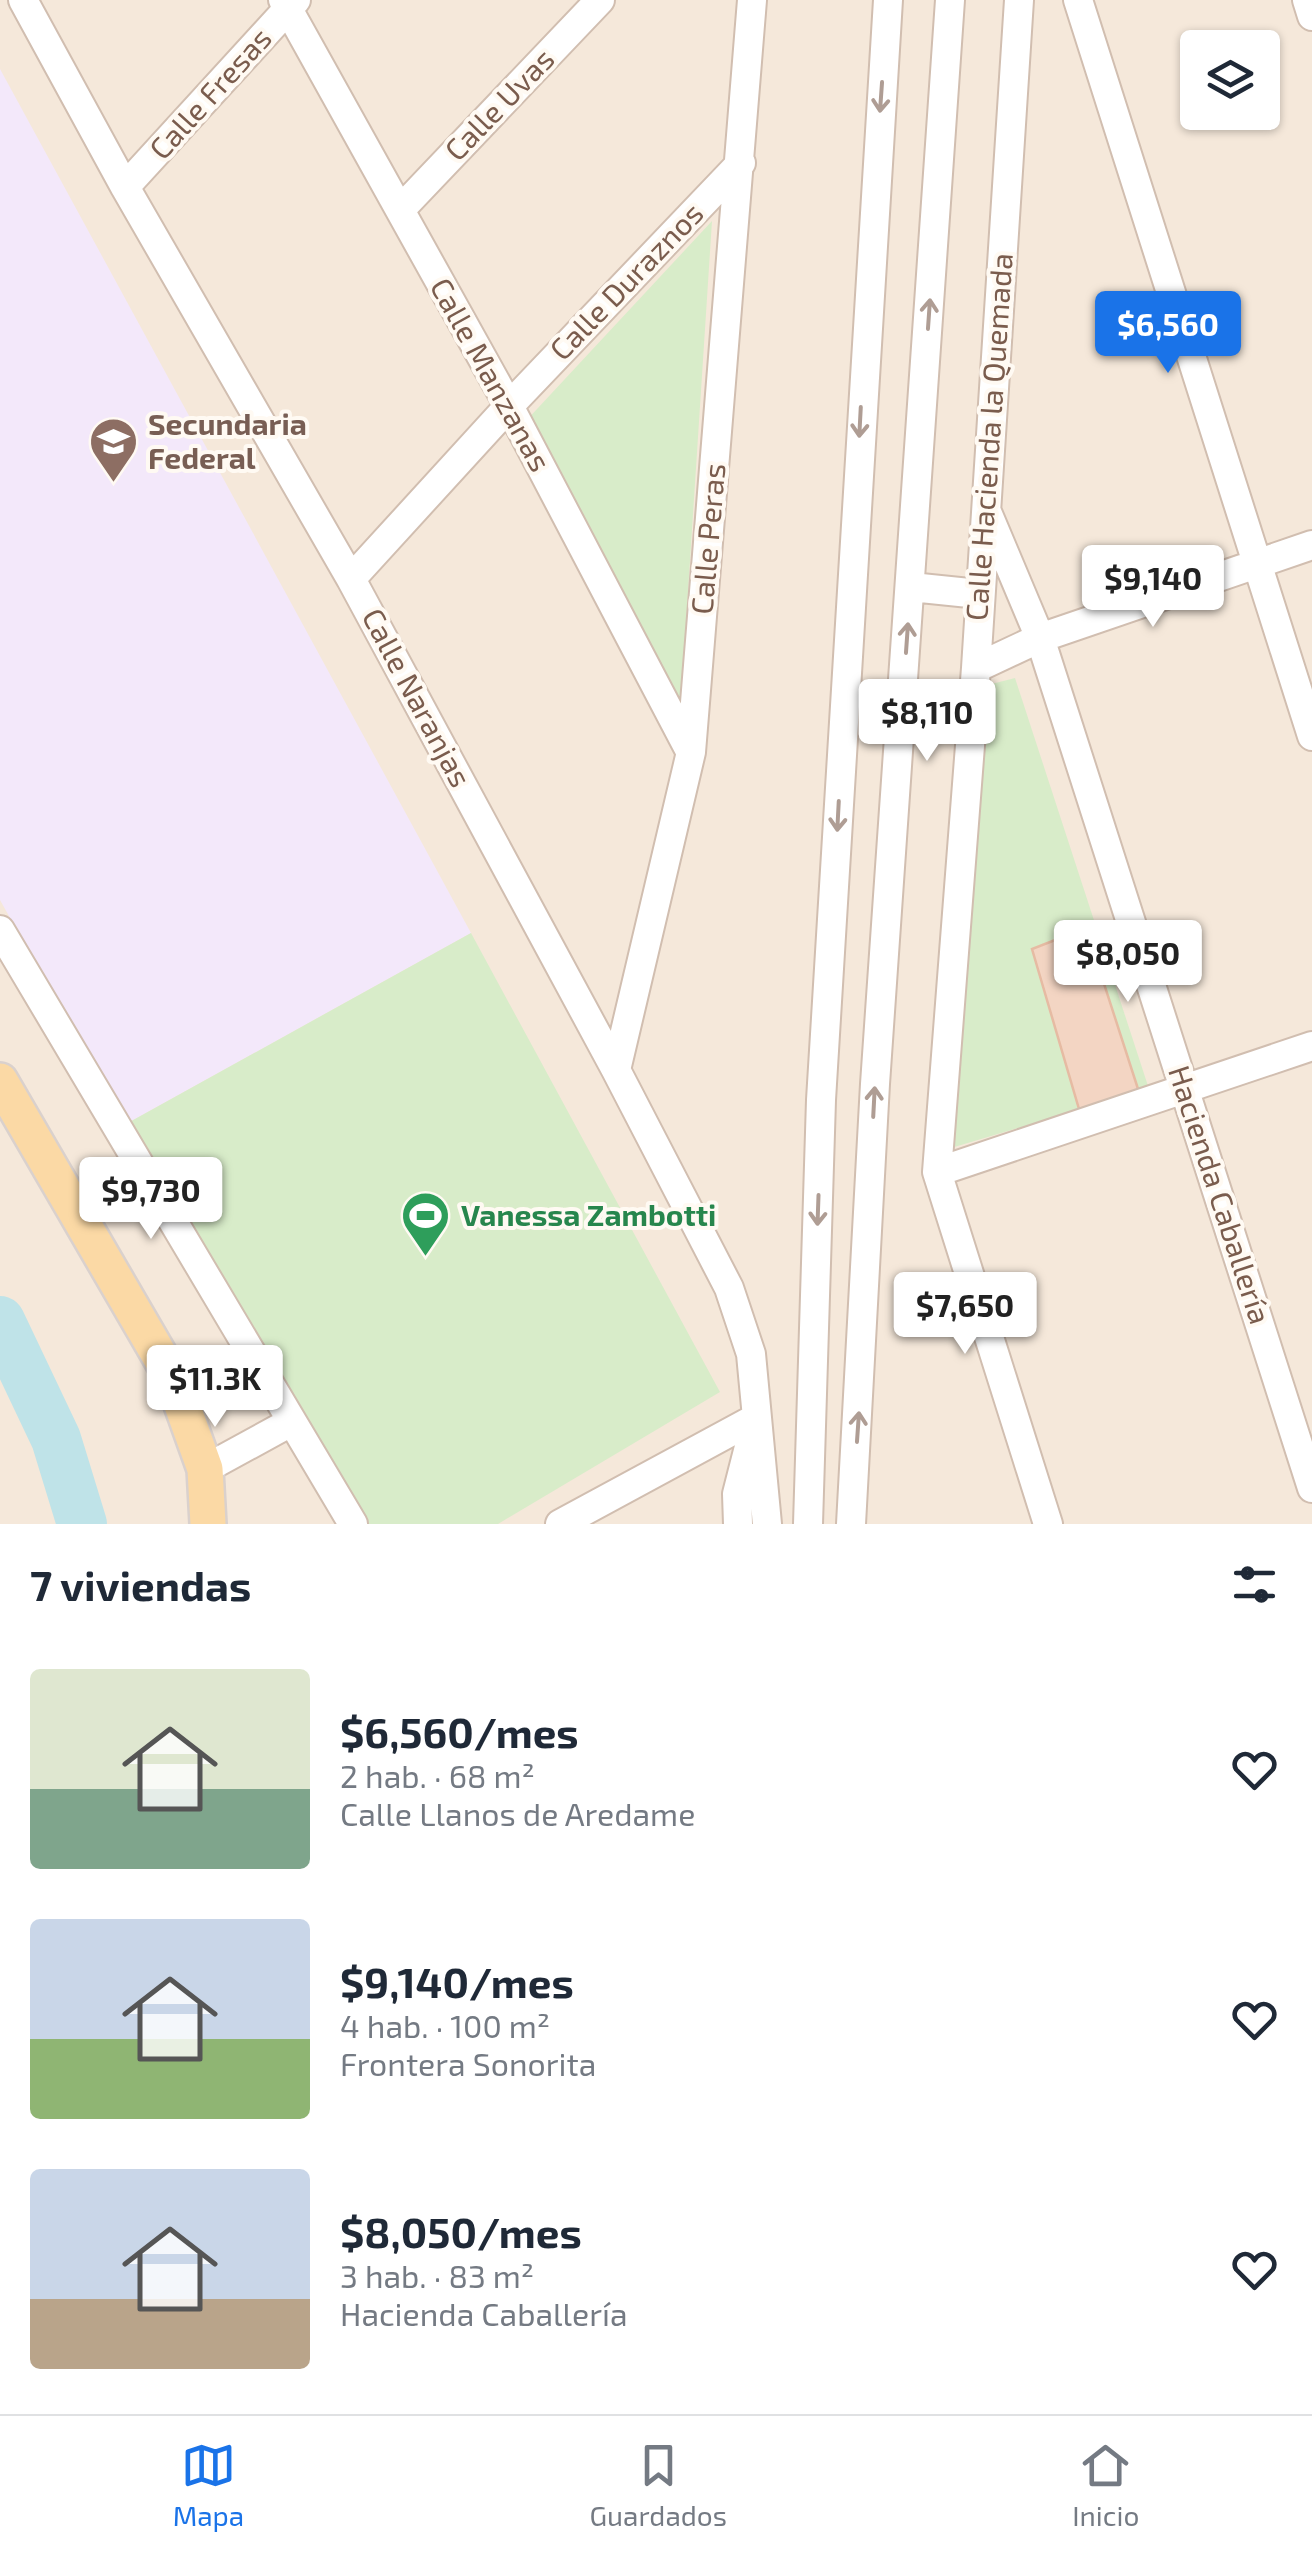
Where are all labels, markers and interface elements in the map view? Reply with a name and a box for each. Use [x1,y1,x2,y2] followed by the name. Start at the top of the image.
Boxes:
[141,19,278,166] street label: Calle Fresas
[1180,30,1280,130] map controls
[1180,30,1280,130] button: layers
[436,40,561,167] street label: Calle Uvas
[872,81,891,113] one-way arrow
[542,194,710,367] street label: Calle Duraznos
[957,252,1019,622] street label: Calle Hacienda la Quemada
[424,271,560,477] street label: Calle Manzanas
[1087,291,1249,376] pin: $6,560
[920,299,939,331] one-way arrow
[1117,304,1219,342] text: $6,560
[148,405,307,475] place label: Secundaria Federal
[850,405,869,437] one-way arrow
[87,416,139,484] school or university icon: Secundaria Federal
[682,462,732,616] street label: Calle Peras
[1072,545,1234,630] pin: $9,140
[1104,558,1202,596] text: $9,140
[356,602,480,792] street label: Calle Naranjas
[897,623,916,655] one-way arrow
[846,679,1008,764] pin: $8,110
[881,692,973,730] text: $8,110
[828,799,847,831] one-way arrow
[1047,920,1209,1005] pin: $8,050
[1076,933,1180,971] text: $8,050
[1162,1061,1280,1328] street label: Hacienda Caballería
[865,1087,884,1119] one-way arrow
[70,1157,232,1242] pin: $9,730
[101,1170,201,1208] text: $9,730
[400,1190,452,1258] sports icon: Vanessa Zambotti
[809,1194,828,1226] one-way arrow
[461,1196,716,1232] place label: Vanessa Zambotti
[884,1272,1046,1357] pin: $7,650
[916,1285,1014,1323] text: $7,650
[134,1345,296,1430] pin: $11.3K
[169,1358,261,1396] text: $11.3K
[849,1411,868,1443] one-way arrow
[1227,1557,1282,1612] icon: filters
[30,1559,251,1609] text: 7 viviendas
[340,1706,579,1756] text: $6,560/mes
[110,1709,230,1829] icon: home
[1227,1742,1282,1797] icon: heart
[340,1756,535,1794] text: 2 hab. · 68 m²
[340,1794,695,1832] text: Calle Llanos de Aredame
[340,1956,574,2006] text: $9,140/mes
[110,1959,230,2079] icon: home
[1227,1992,1282,2047] icon: heart
[340,2006,550,2044] text: 4 hab. · 100 m²
[340,2044,596,2082] text: Frontera Sonorita
[340,2206,582,2256] text: $8,050/mes
[110,2209,230,2329] icon: home
[1227,2242,1282,2297] icon: heart
[340,2256,534,2294] text: 3 hab. · 83 m²
[340,2294,628,2332] text: Hacienda Caballería
[173,2438,244,2532] tab: Mapa
[589,2438,727,2532] tab: Guardados
[1072,2438,1139,2532] tab: Inicio

